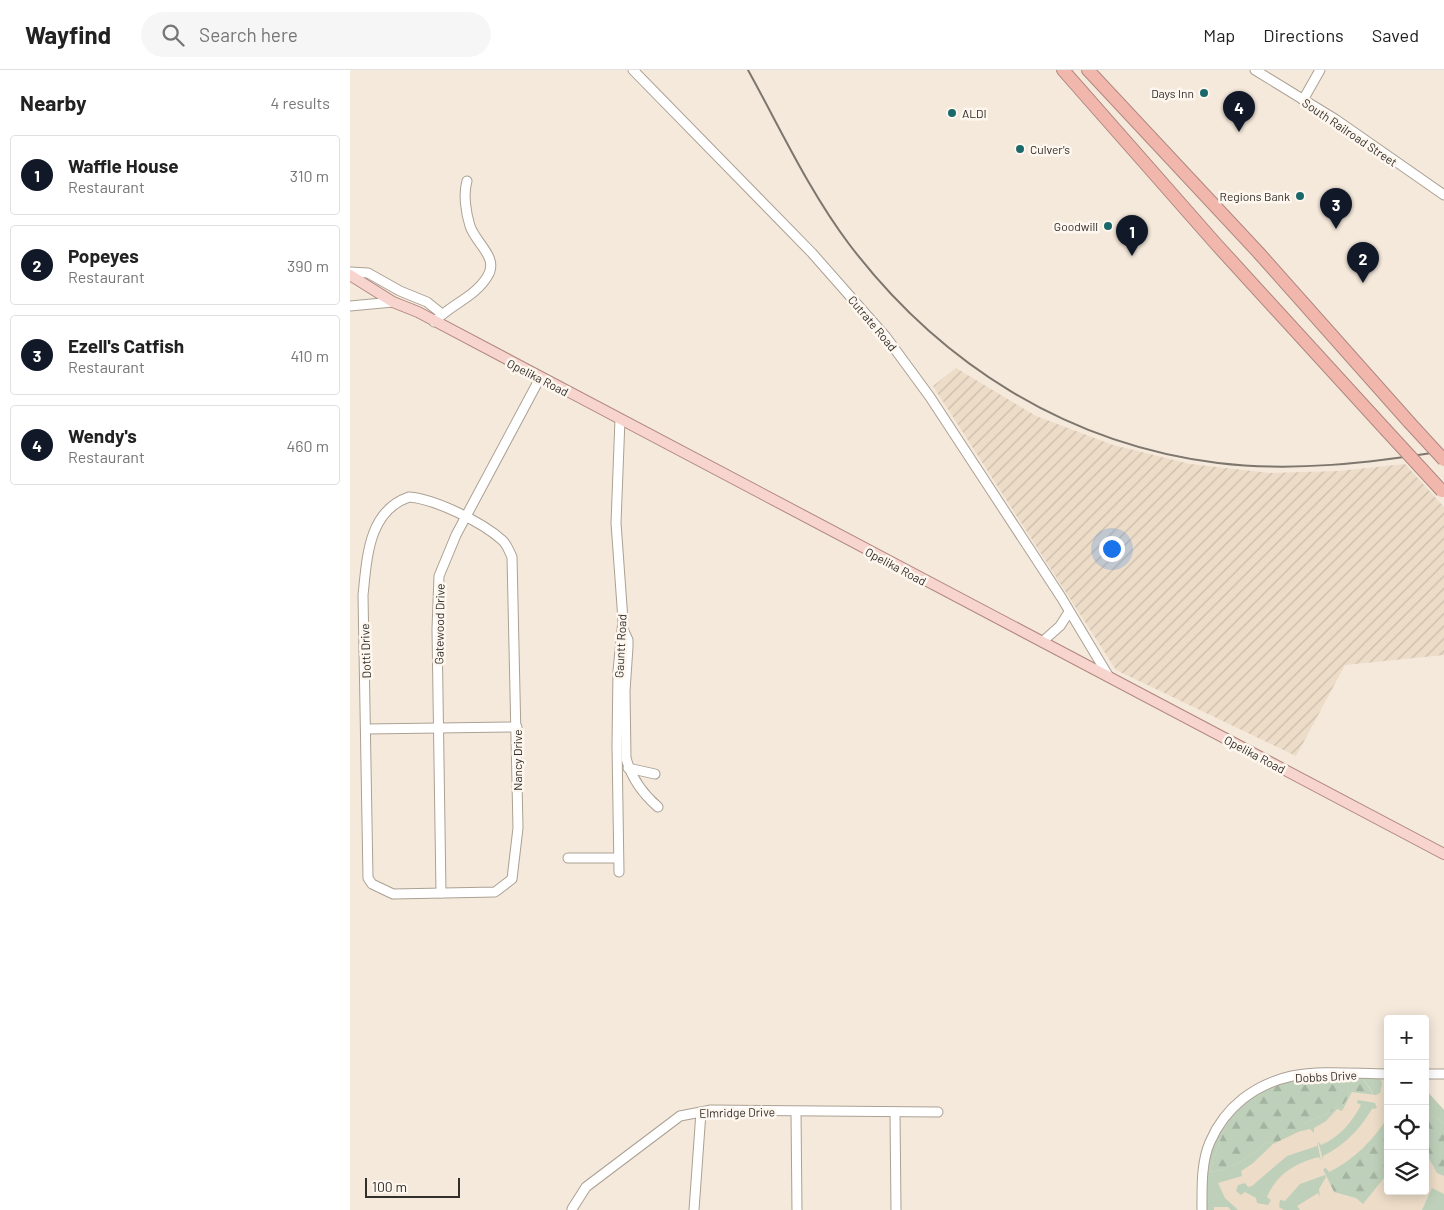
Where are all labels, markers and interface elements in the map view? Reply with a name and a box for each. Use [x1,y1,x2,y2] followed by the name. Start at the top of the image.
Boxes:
[141,12,491,57] search box
[25,20,111,49] text: Wayfind
[159,21,187,49] icon: search
[199,23,298,46] text: Search here
[1203,24,1235,46] text: Map
[1263,24,1344,46] text: Directions
[1372,24,1419,46] text: Saved
[1151,86,1194,100] place label: Days Inn
[1198,87,1210,99] marker: Days Inn
[20,90,86,115] text: Nearby
[1223,91,1255,132] pin: 4
[270,93,330,112] text: 4 results
[1300,95,1400,169] street label: South Railroad Street
[962,106,987,120] place label: ALDI
[946,107,958,119] marker: ALDI
[1030,142,1070,156] place label: Culver's
[1014,143,1026,155] marker: Culver's
[68,154,179,177] text: Waffle House
[34,166,40,185] text: 1
[290,166,329,185] text: 310 m
[68,177,145,196] text: Restaurant
[1320,188,1352,229] pin: 3
[1220,189,1290,203] place label: Regions Bank
[1294,190,1306,202] marker: Regions Bank
[1116,215,1148,256] pin: 1
[1054,219,1098,233] place label: Goodwill
[1102,220,1114,232] marker: Goodwill
[1347,242,1379,283] pin: 2
[68,244,139,267] text: Popeyes
[33,256,41,275] text: 2
[287,256,329,275] text: 390 m
[68,267,145,286] text: Restaurant
[846,292,900,354] street label: Cutrate Road
[68,334,184,357] text: Ezell's Catfish
[33,346,41,365] text: 3
[291,346,329,365] text: 410 m
[505,356,571,398] street label: Opelika Road
[68,357,145,376] text: Restaurant
[68,424,137,447] text: Wendy's
[32,436,42,455] text: 4
[286,436,329,455] text: 460 m
[68,447,145,466] text: Restaurant
[1099,536,1125,562] your location
[863,544,929,588] street label: Opelika Road
[431,583,447,665] street label: Gatewood Drive
[611,614,629,678] street label: Gauntt Road
[357,623,373,679] street label: Dotti Drive
[510,729,524,791] street label: Nancy Drive
[1222,732,1288,776] street label: Opelika Road
[1384,1015,1429,1195] map controls
[1384,1015,1429,1060] button: +
[1384,1060,1429,1105] button: −
[1295,1067,1357,1085] street label: Dobbs Drive
[699,1104,775,1120] street label: Elmridge Drive
[1384,1105,1429,1150] button: locate
[1384,1150,1429,1195] button: layers
[365,1175,460,1198] scale bar
[372,1178,407,1195] text: 100 m

